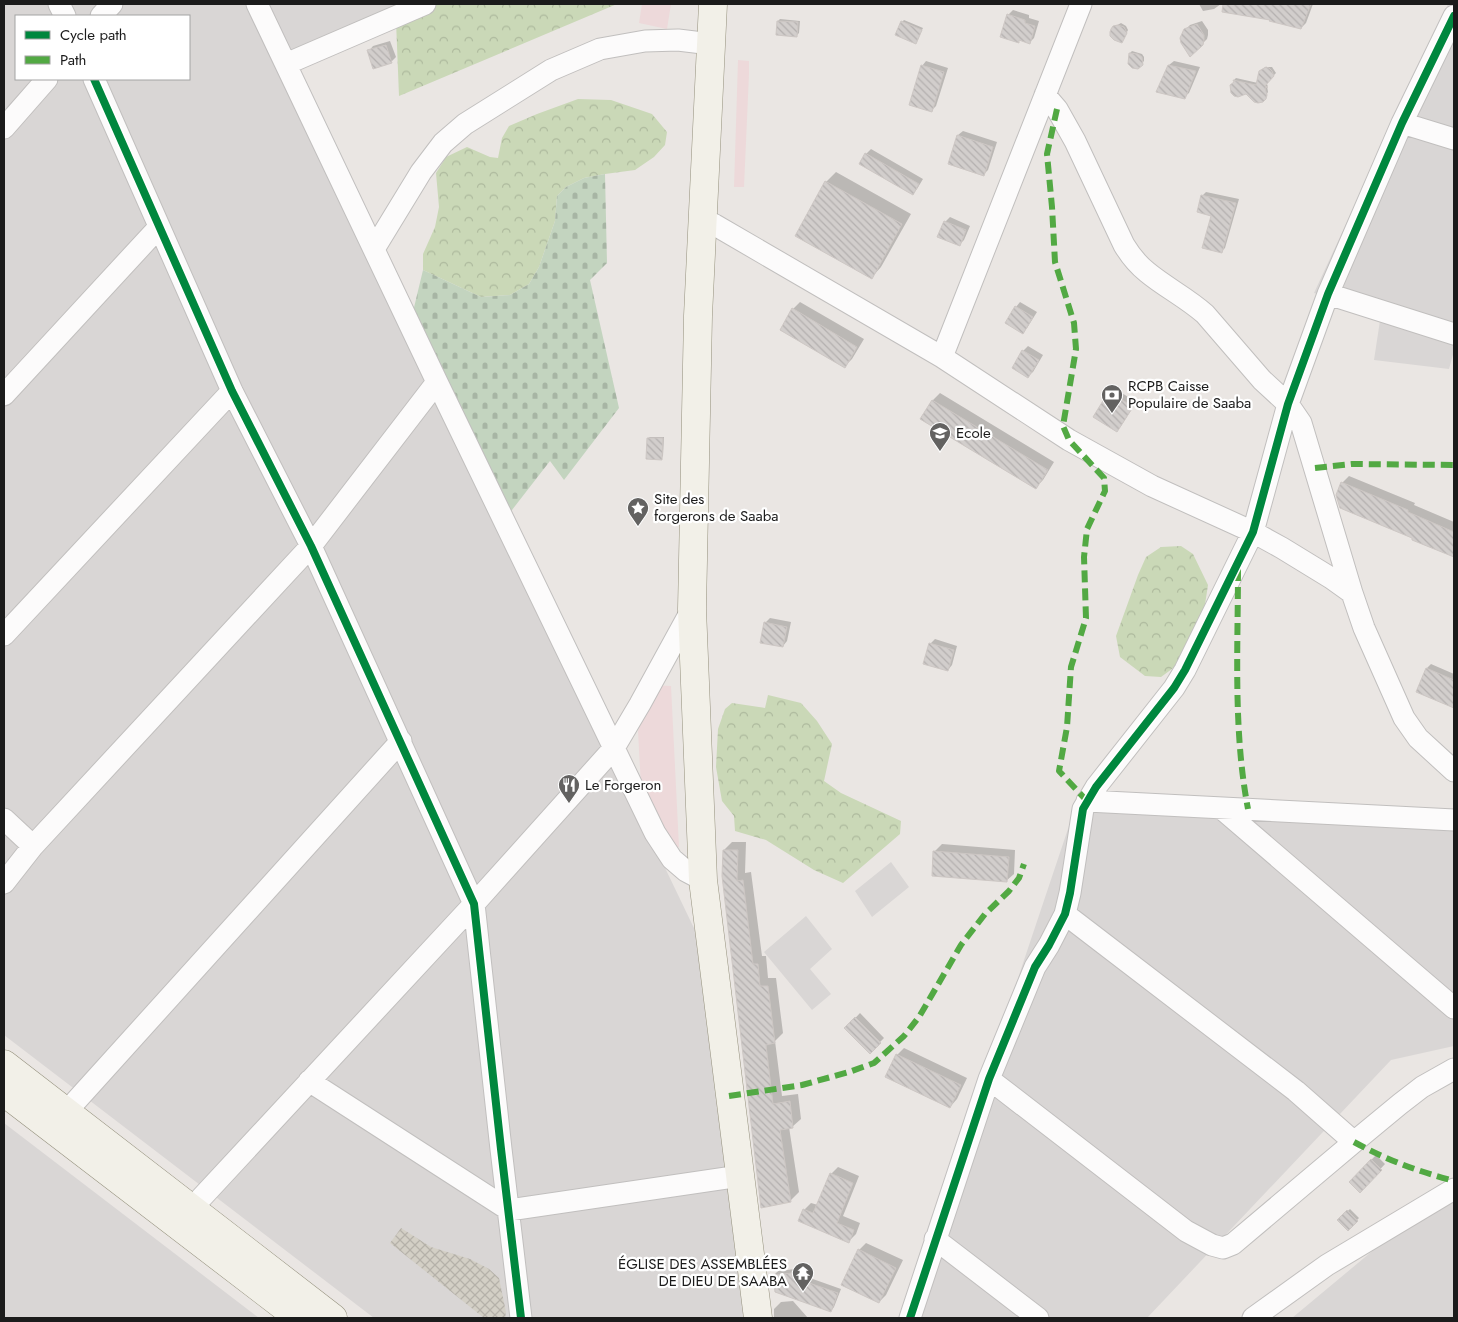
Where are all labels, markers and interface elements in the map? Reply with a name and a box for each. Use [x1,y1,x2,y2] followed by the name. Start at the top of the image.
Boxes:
[15,15,190,80] legend
[60,24,127,46] text: Cycle path
[60,49,86,71] text: Path
[1128,375,1251,414] place label: RCPB Caisse Populaire de Saaba
[1100,383,1124,414] bank icon: RCPB Caisse Populaire de Saaba
[928,421,952,452] school or university icon: Ecole
[956,422,991,444] place label: Ecole
[654,488,778,527] place label: Site des forgerons de Saaba
[626,496,650,527] place icon: Site des forgerons de Saaba
[557,773,581,804] restaurant icon: Le Forgeron
[585,774,661,796] place label: Le Forgeron
[618,1253,787,1292] place label: ÉGLISE DES ASSEMBLÉES DE DIEU DE SAABA
[791,1261,815,1292] temple icon: ÉGLISE DES ASSEMBLÉES DE DIEU DE SAABA

